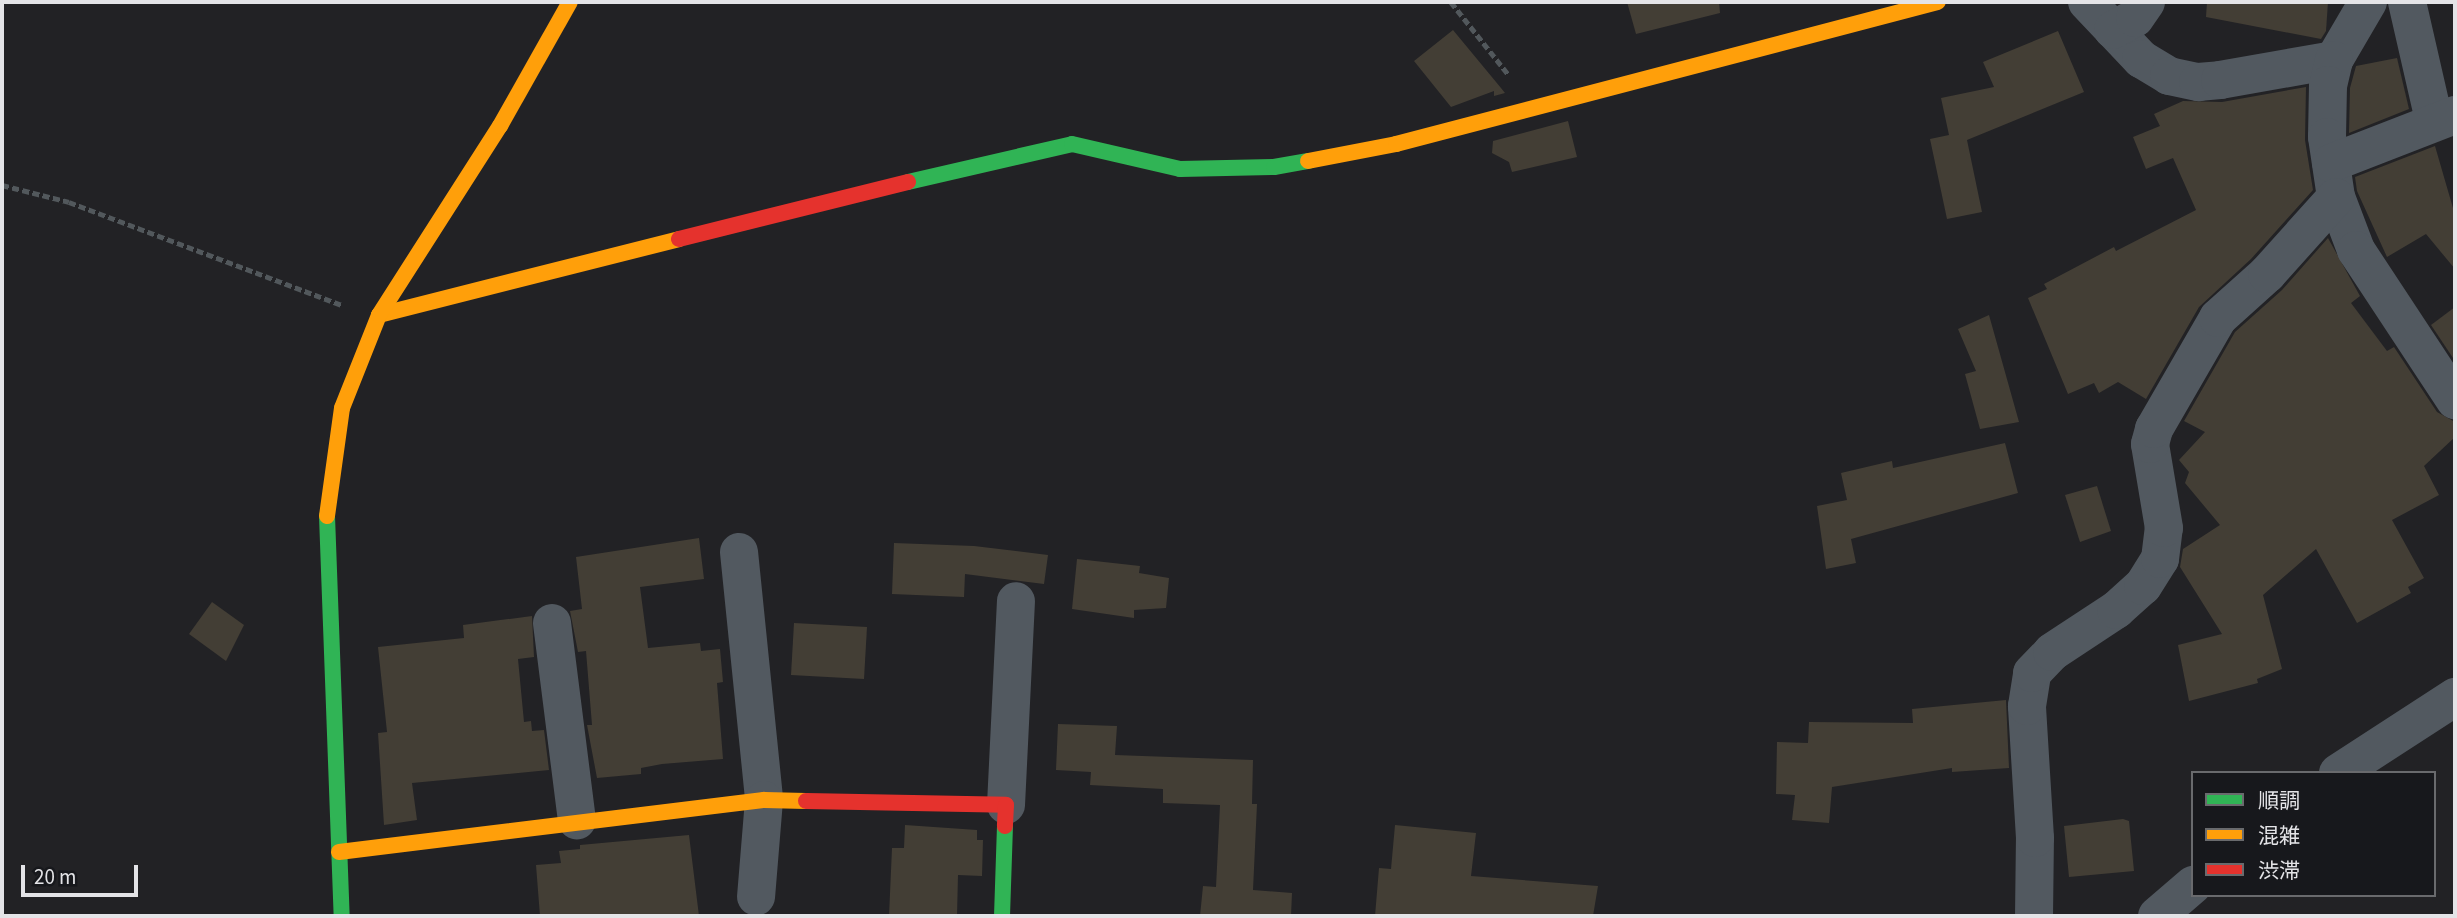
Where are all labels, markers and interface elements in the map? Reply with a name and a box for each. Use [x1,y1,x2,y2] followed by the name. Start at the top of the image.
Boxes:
[2191,771,2436,897] legend
[2258,786,2300,816] text: 順調
[2258,821,2300,851] text: 混雑
[24,852,142,896] scale bar
[2258,856,2300,886] text: 渋滞
[34,862,76,892] text: 20 m

